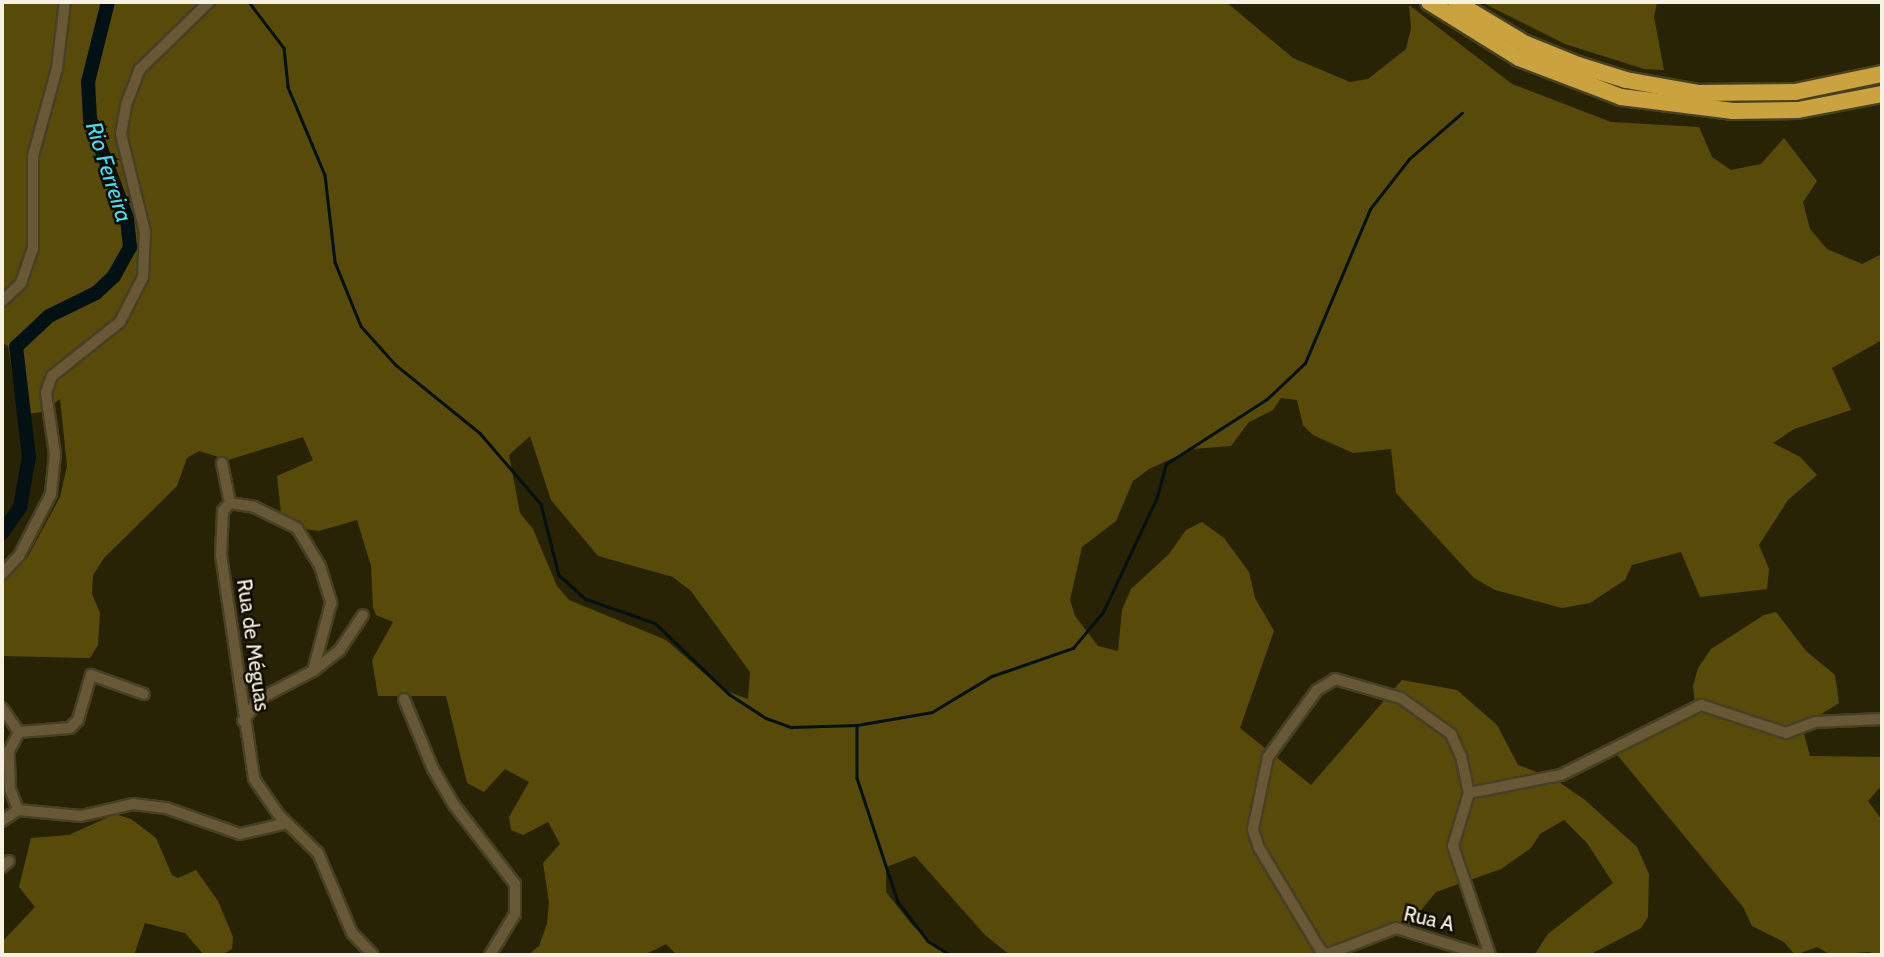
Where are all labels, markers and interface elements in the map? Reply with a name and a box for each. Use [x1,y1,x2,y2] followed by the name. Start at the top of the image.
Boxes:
[80,118,138,226] water label: Rio Ferreira
[231,577,275,713] street label: Rua de Méguas
[1401,901,1457,937] street label: Rua A

